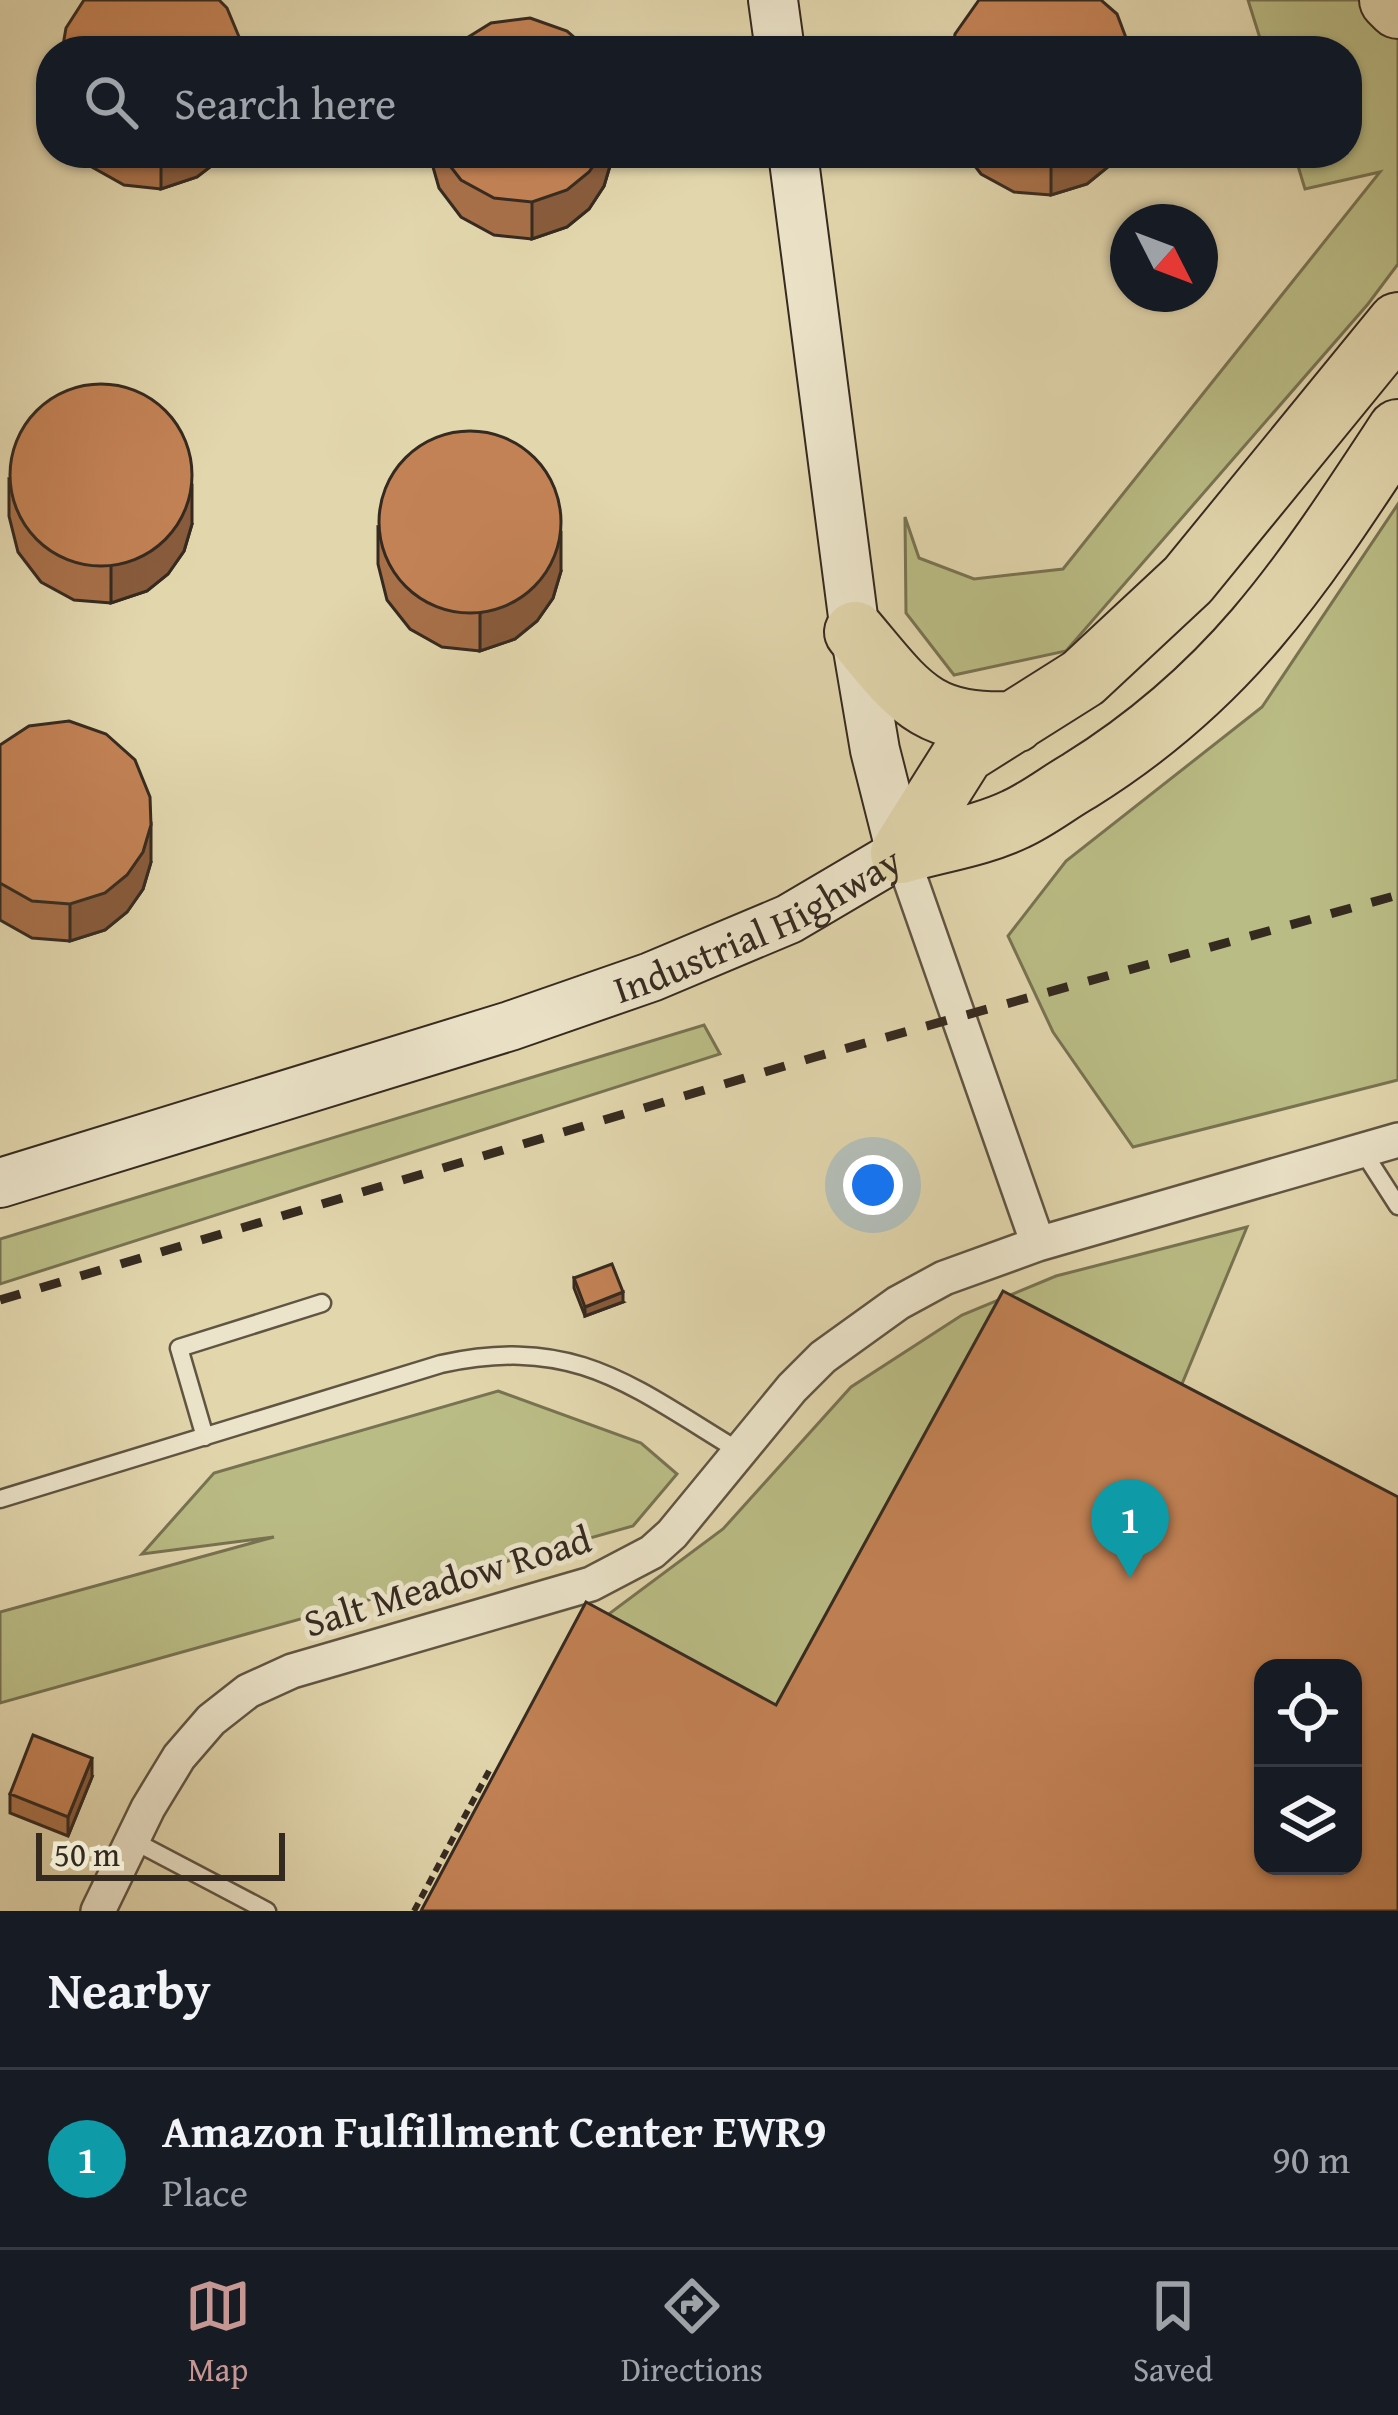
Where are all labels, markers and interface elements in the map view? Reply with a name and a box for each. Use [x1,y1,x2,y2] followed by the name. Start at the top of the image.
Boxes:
[36,36,1362,168] search box
[78,69,144,135] icon: search
[174,70,396,135] text: Search here
[1110,204,1218,312] north arrow
[605,831,912,1017] street label: Industrial Highway
[843,1155,903,1215] your location
[1091,1479,1169,1578] pin: 1
[296,1509,598,1651] street label: Salt Meadow Road
[1254,1659,1362,1875] map controls
[1254,1659,1362,1767] button: locate
[1254,1767,1362,1875] button: layers
[36,1827,285,1880] scale bar
[54,1830,120,1878] text: 50 m
[48,1952,211,2027] text: Nearby
[162,2098,826,2163] text: Amazon Fulfillment Center EWR9
[77,2130,97,2187] text: 1
[1272,2130,1350,2187] text: 90 m
[162,2163,248,2220] text: Place
[185,2273,251,2393] tab: Map
[621,2273,763,2393] tab: Directions
[1133,2273,1213,2393] tab: Saved

